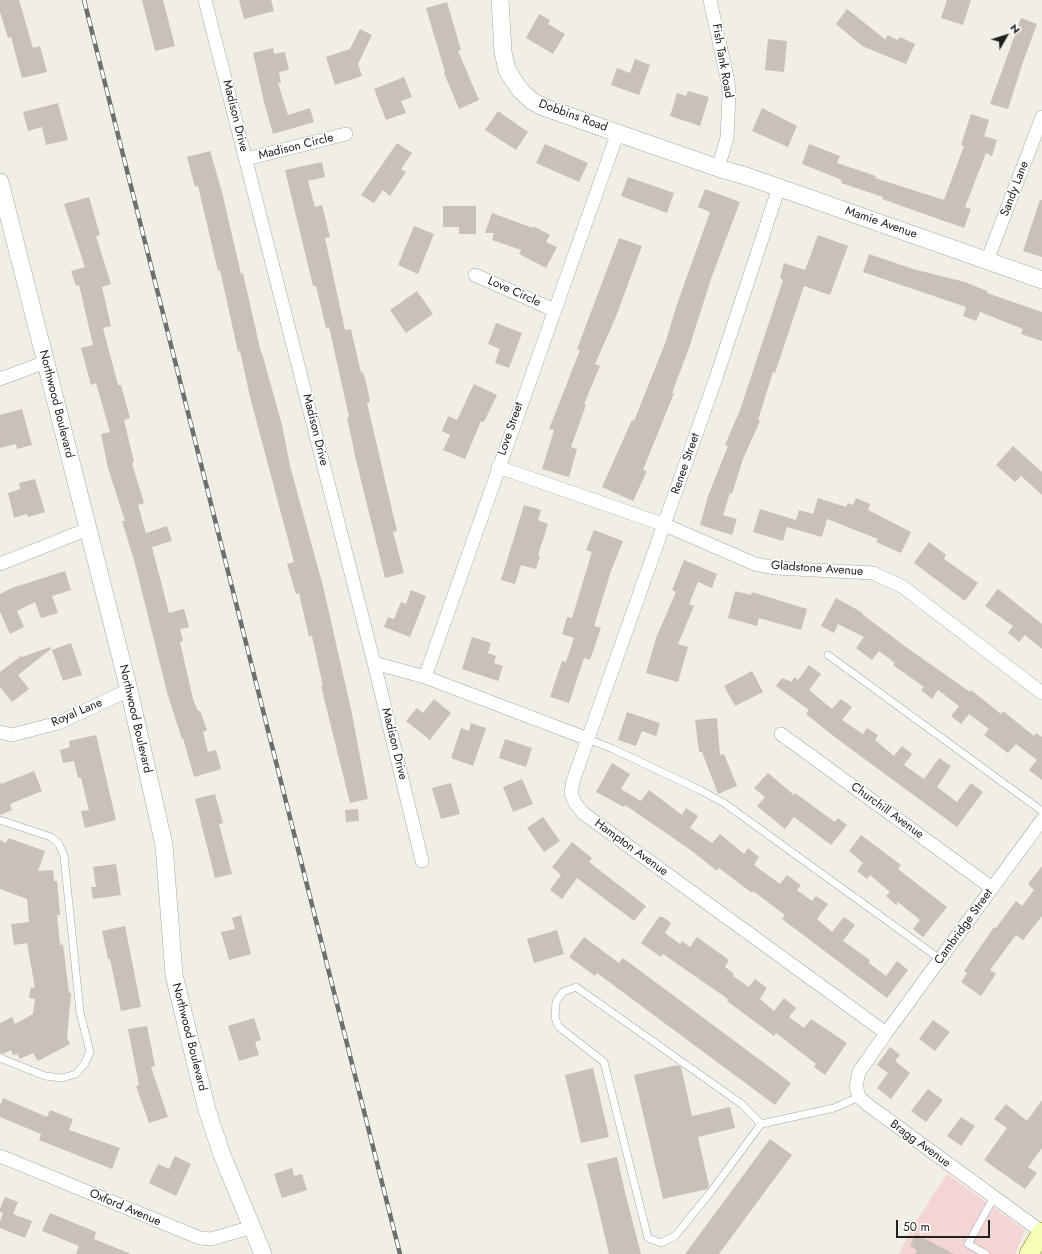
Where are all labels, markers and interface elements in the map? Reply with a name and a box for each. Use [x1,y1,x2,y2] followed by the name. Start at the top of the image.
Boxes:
[986,16,1026,56] north arrow
[1006,20,1024,37] text: N
[708,23,736,99] street label: Fish Tank Road
[219,79,251,153] street label: Madison Drive
[537,97,609,135] street label: Dobbins Road
[257,131,335,163] street label: Madison Circle
[998,159,1032,219] street label: Sandy Lane
[843,204,919,242] street label: Mamie Avenue
[485,274,543,310] street label: Love Circle
[36,348,76,460] street label: Northwood Boulevard
[299,393,331,467] street label: Madison Drive
[495,401,527,457] street label: Love Street
[669,431,703,497] street label: Renee Street
[770,559,864,579] street label: Gladstone Avenue
[116,663,154,775] street label: Northwood Boulevard
[49,696,105,730] street label: Royal Lane
[378,707,410,781] street label: Madison Drive
[848,780,926,842] street label: Churchill Avenue
[591,817,671,879] street label: Hampton Avenue
[932,887,996,967] street label: Cambridge Street
[169,981,209,1093] street label: Northwood Boulevard
[887,1117,953,1171] street label: Bragg Avenue
[87,1186,163,1230] street label: Oxford Avenue
[898,1212,992,1238] scale bar
[903,1218,930,1236] text: 50 m

